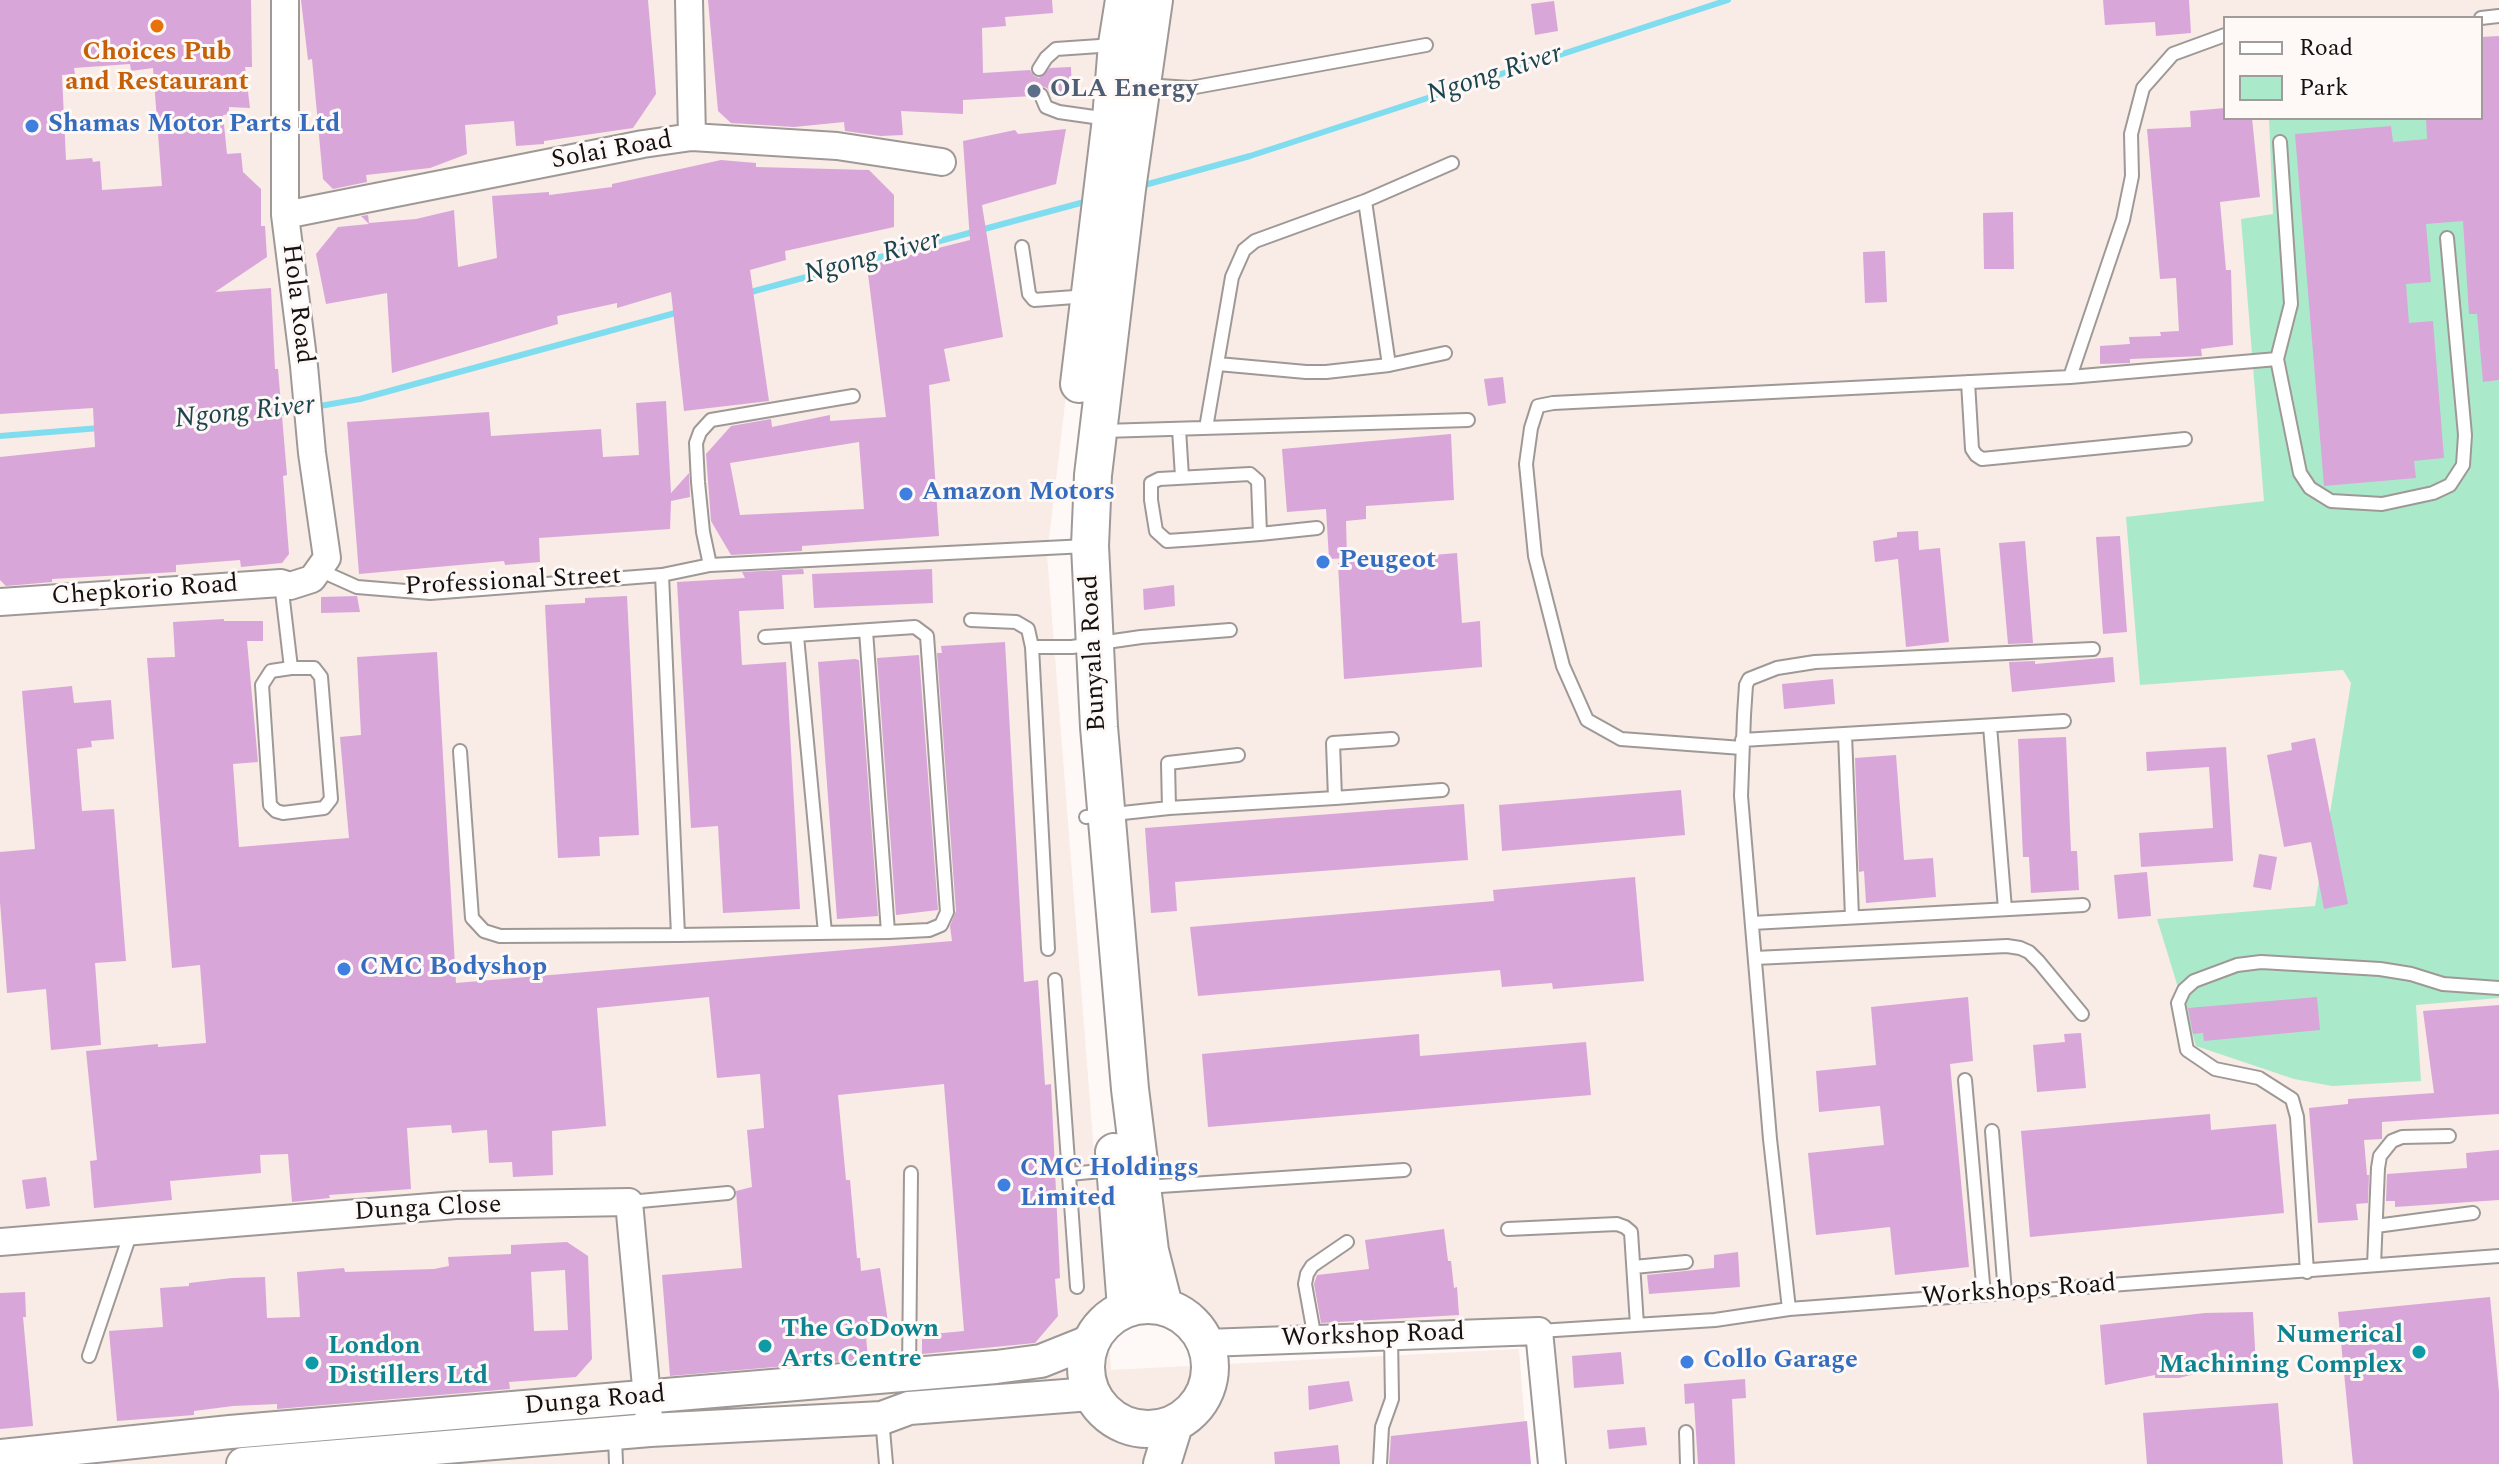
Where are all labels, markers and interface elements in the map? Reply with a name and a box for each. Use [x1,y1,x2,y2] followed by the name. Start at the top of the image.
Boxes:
[2223,16,2483,120] legend
[148,17,166,35] marker: Choices Pub and Restaurant
[2299,30,2353,66] text: Road
[65,38,249,100] place label: Choices Pub and Restaurant
[1423,38,1567,114] water label: Ngong River
[2299,70,2349,106] text: Park
[1050,75,1198,107] place label: OLA Energy
[1025,82,1043,100] marker: OLA Energy
[48,110,340,142] place label: Shamas Motor Parts Ltd
[23,117,41,135] marker: Shamas Motor Parts Ltd
[549,126,675,178] street label: Solai Road
[801,225,945,293] water label: Ngong River
[273,242,319,366] street label: Hola Road
[173,390,317,438] water label: Ngong River
[922,478,1115,510] place label: Amazon Motors
[897,485,915,503] marker: Amazon Motors
[1339,546,1436,578] place label: Peugeot
[1314,553,1332,571] marker: Peugeot
[404,562,622,604] street label: Professional Street
[51,570,239,614] street label: Chepkorio Road
[1075,574,1115,732] street label: Bunyala Road
[360,953,547,985] place label: CMC Bodyshop
[335,960,353,978] marker: CMC Bodyshop
[1020,1154,1199,1216] place label: CMC Holdings Limited
[995,1176,1013,1194] marker: CMC Holdings Limited
[354,1191,502,1229] street label: Dunga Close
[1921,1270,2117,1314] street label: Workshops Road
[781,1315,939,1376] place label: The GoDown Arts Centre
[1281,1318,1465,1356] street label: Workshop Road
[2159,1321,2403,1382] place label: Numerical Machining Complex
[328,1332,488,1394] place label: London Distillers Ltd
[756,1337,774,1355] marker: The GoDown Arts Centre
[2410,1343,2428,1361] marker: Numerical Machining Complex
[1703,1346,1858,1378] place label: Collo Garage
[1678,1353,1696,1371] marker: Collo Garage
[303,1354,321,1372] marker: London Distillers Ltd
[523,1380,667,1424] street label: Dunga Road

